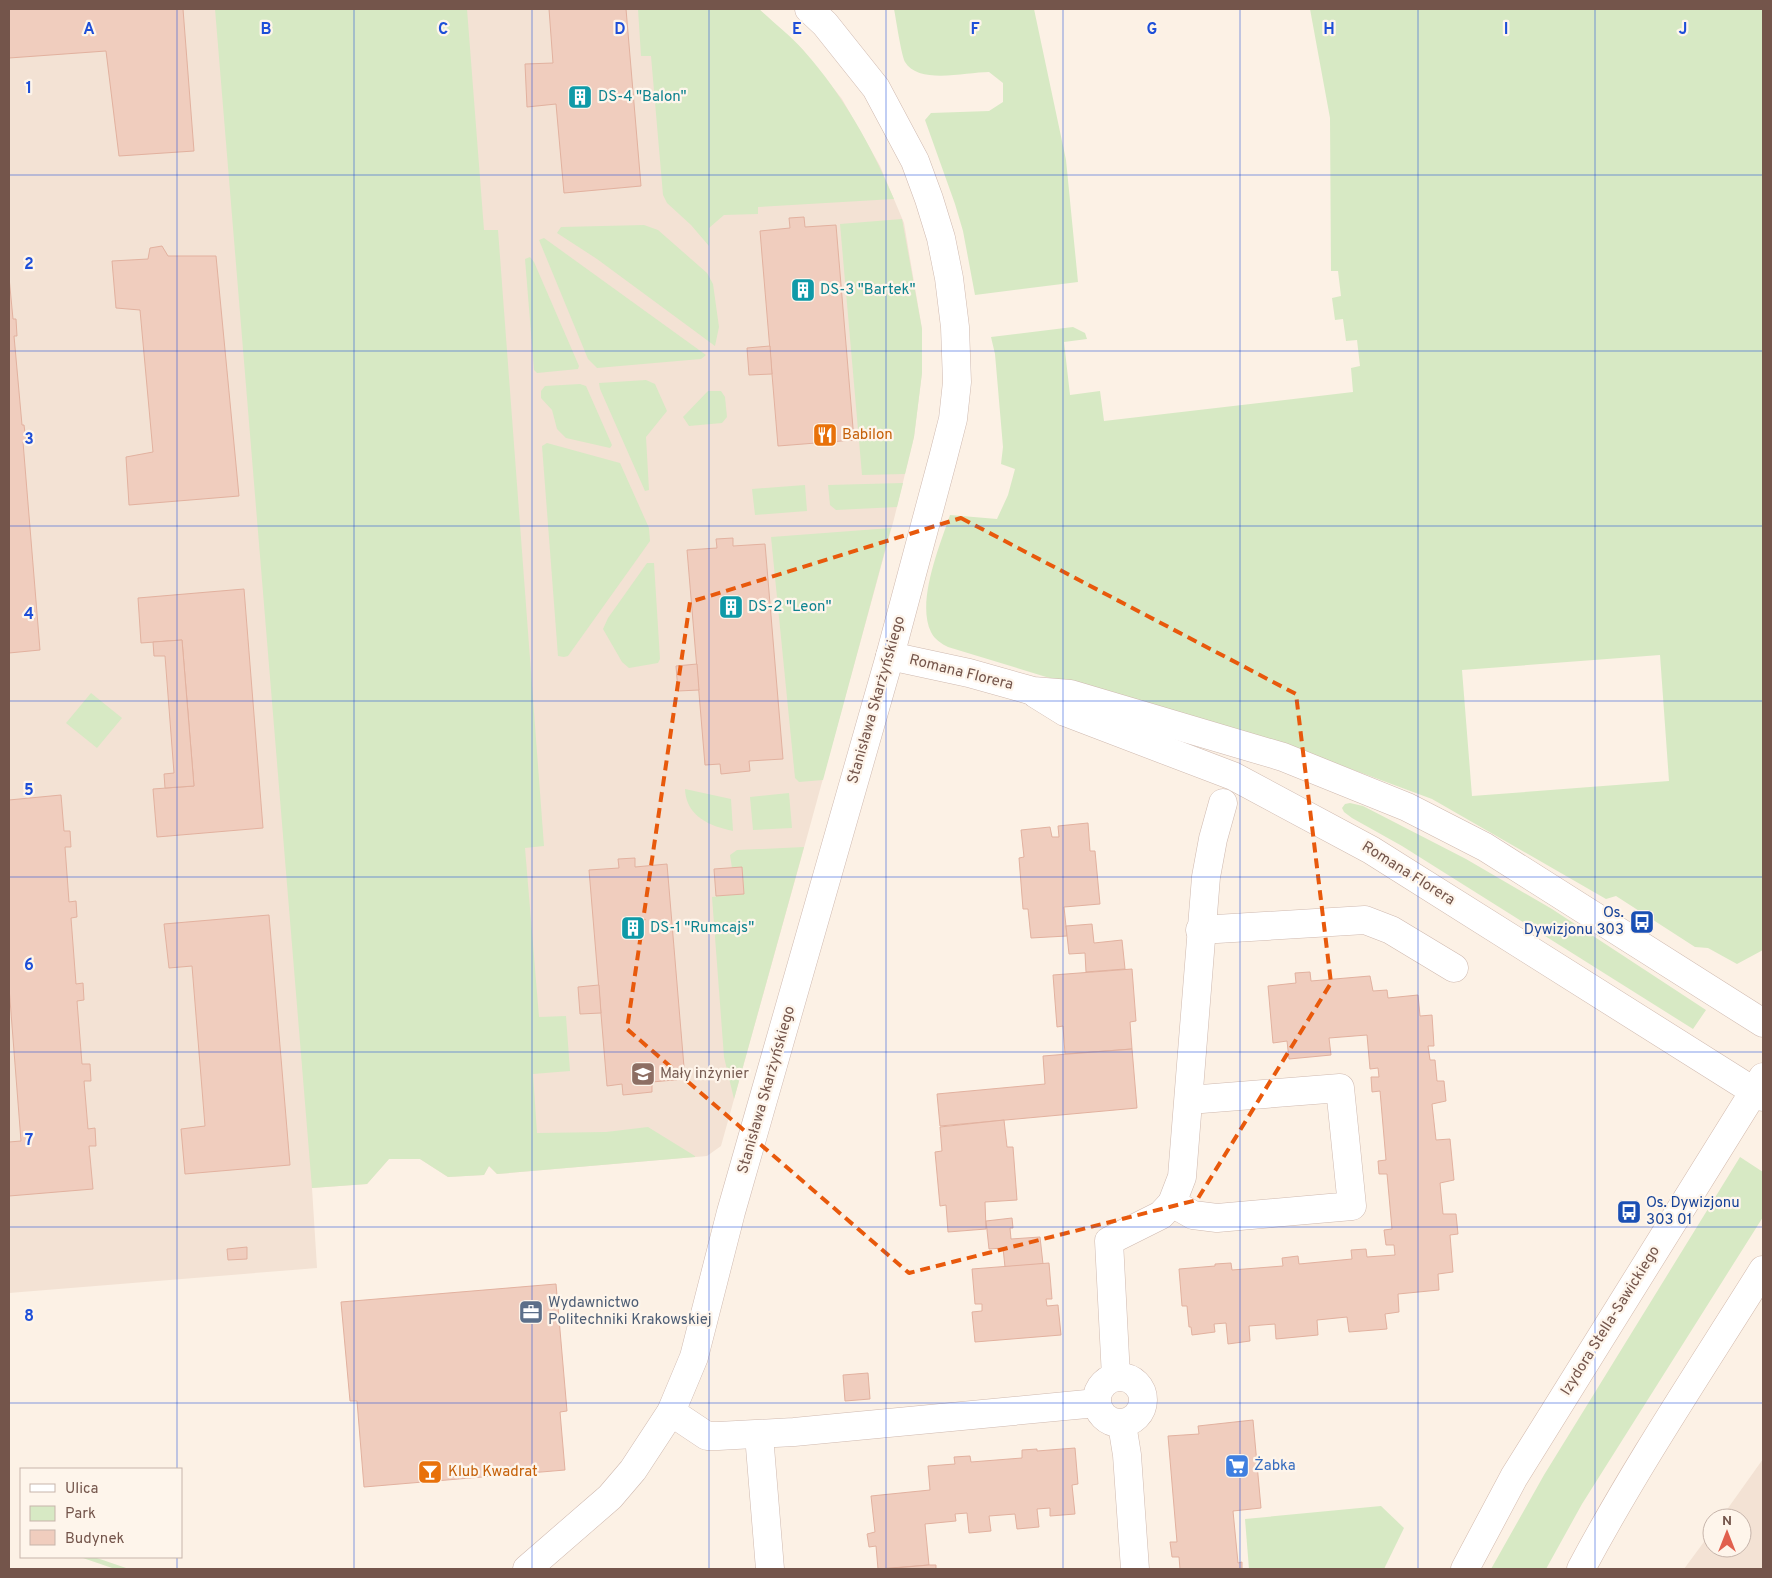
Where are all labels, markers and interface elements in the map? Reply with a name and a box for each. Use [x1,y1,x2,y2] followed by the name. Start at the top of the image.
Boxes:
[83,20,95,40] text: A
[260,20,272,40] text: B
[438,20,448,40] text: C
[614,20,626,40] text: D
[792,20,802,40] text: E
[970,20,980,40] text: F
[1147,20,1157,40] text: G
[1323,20,1335,40] text: H
[1504,20,1508,40] text: I
[1679,20,1687,40] text: J
[26,79,32,99] text: 1
[567,84,593,110] building icon: DS-4 "Balon"
[598,88,687,107] place label: DS-4 "Balon"
[24,255,34,275] text: 2
[790,277,816,303] building icon: DS-3 "Bartek"
[820,281,916,300] place label: DS-3 "Bartek"
[812,422,838,448] restaurant icon: Babilon
[842,426,893,445] place label: Babilon
[24,430,34,450] text: 3
[718,594,744,620] building icon: DS-2 "Leon"
[748,598,831,617] place label: DS-2 "Leon"
[24,605,34,625] text: 4
[844,614,910,786] street label: Stanisława Skarżyńskiego
[907,651,1015,695] street label: Romana Florera
[24,781,34,801] text: 5
[1358,838,1458,910] street label: Romana Florera
[1524,904,1624,940] place label: Os. Dywizjonu 303
[1629,909,1655,935] bus stop icon: Os. Dywizjonu 303
[620,915,646,941] building icon: DS-1 "Rumcajs"
[650,919,754,938] place label: DS-1 "Rumcajs"
[24,956,34,976] text: 6
[734,1004,800,1176] street label: Stanisława Skarżyńskiego
[630,1061,656,1087] school or university icon: Mały inżynier
[660,1065,749,1084] place label: Mały inżynier
[25,1131,33,1151] text: 7
[1646,1194,1740,1230] place label: Os. Dywizjonu 303 01
[1616,1199,1642,1225] bus stop icon: Os. Dywizjonu 303 01
[1557,1243,1665,1399] street label: Izydora Stella-Sawickiego
[548,1294,712,1330] place label: Wydawnictwo Politechniki Krakowskiej
[518,1299,544,1325] office icon: Wydawnictwo Politechniki Krakowskiej
[24,1307,34,1327] text: 8
[1224,1453,1250,1479] supermarket icon: Żabka
[1254,1456,1296,1476] place label: Żabka
[417,1459,443,1485] bar icon: Klub Kwadrat
[448,1463,538,1482] place label: Klub Kwadrat
[20,1468,182,1558] legend
[65,1480,98,1499] text: Ulica
[65,1505,96,1524] text: Park
[1702,1508,1752,1558] north arrow
[1722,1513,1732,1530] text: N
[65,1530,124,1549] text: Budynek

